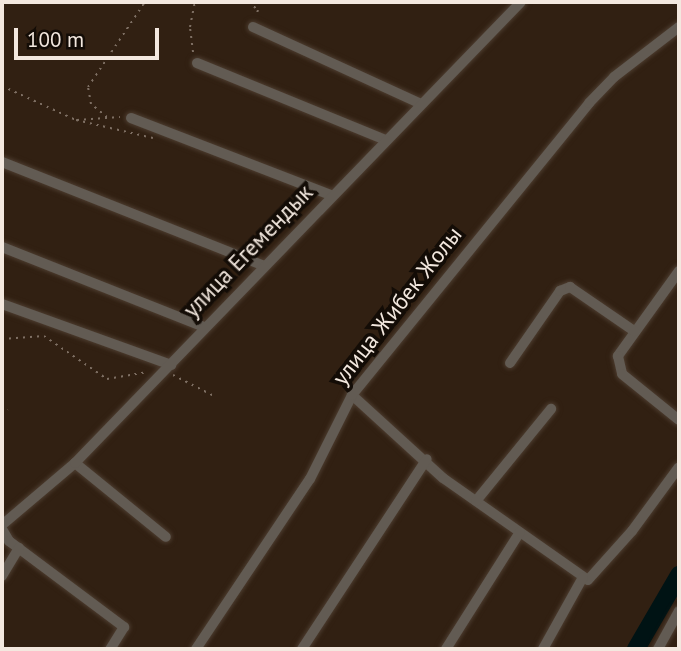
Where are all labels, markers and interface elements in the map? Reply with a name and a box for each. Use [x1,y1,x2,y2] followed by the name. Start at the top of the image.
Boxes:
[18,14,163,58] scale bar
[27,26,84,53] text: 100 m
[178,179,318,323] street label: улица Егемендык
[327,221,467,391] street label: улица Жибек Жолы

